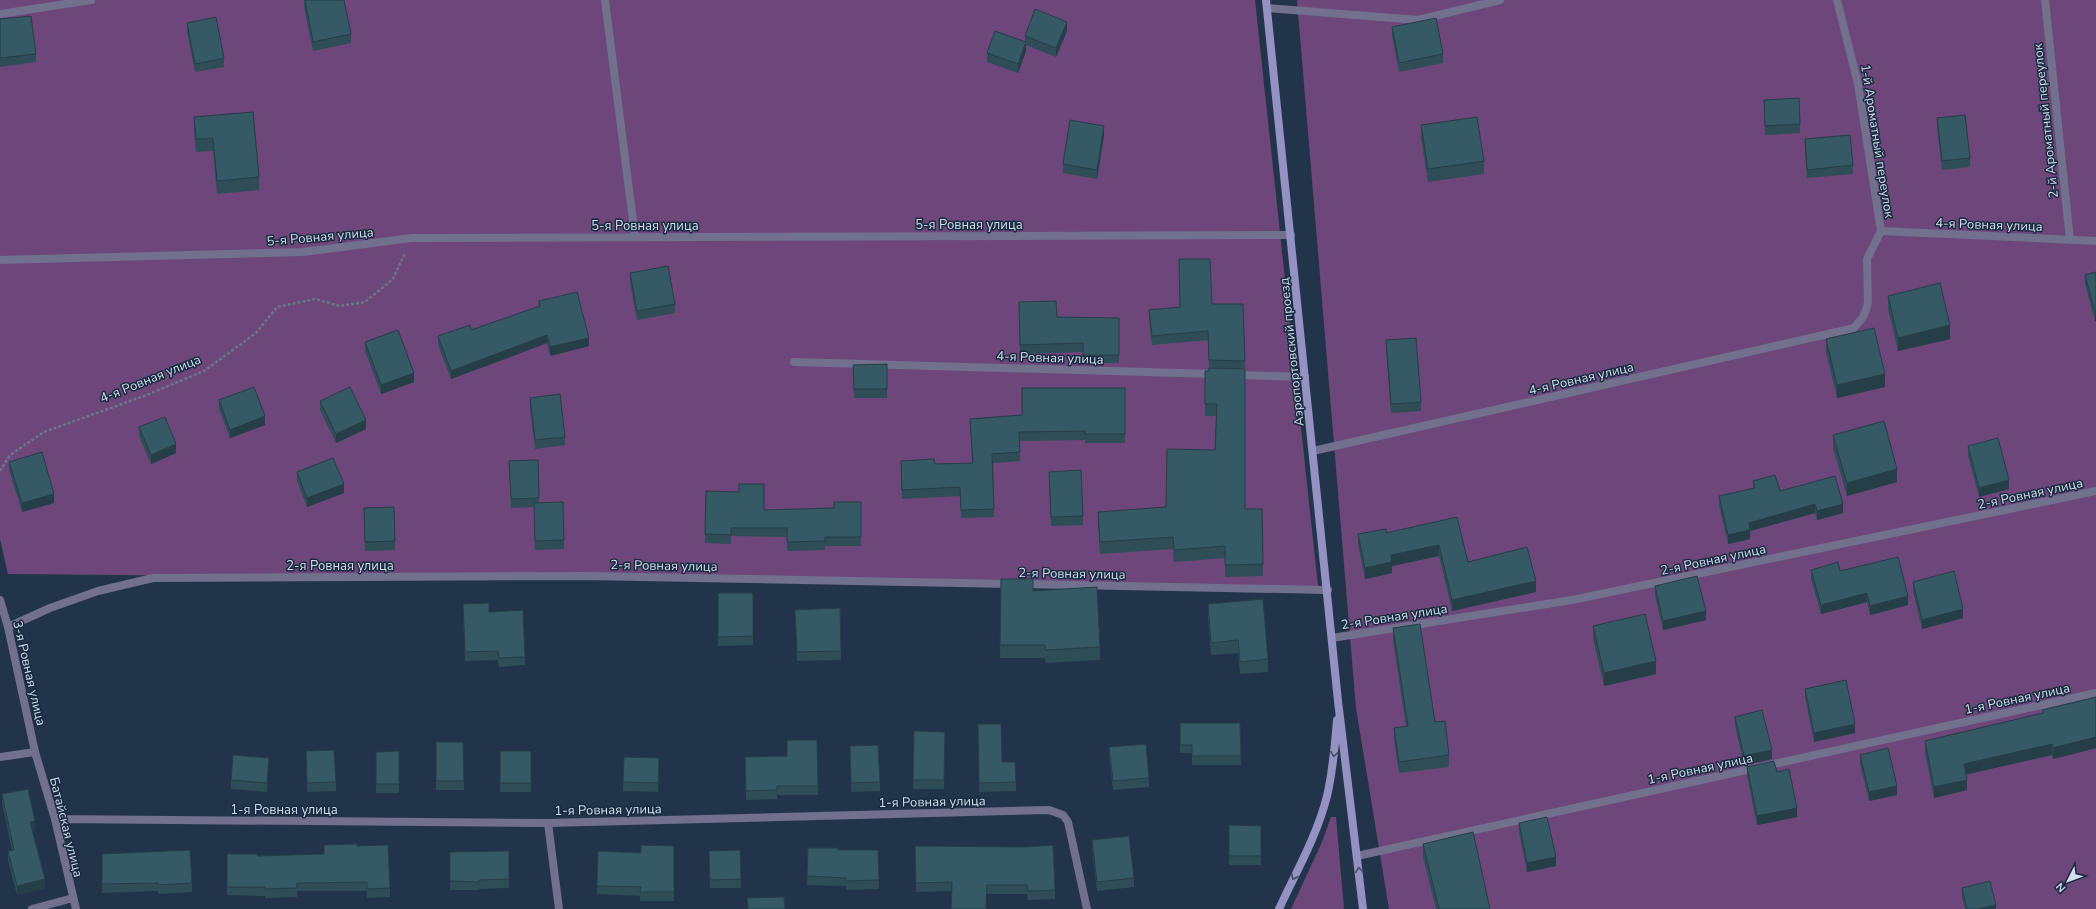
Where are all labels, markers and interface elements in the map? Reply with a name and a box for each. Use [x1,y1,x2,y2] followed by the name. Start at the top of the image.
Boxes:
[2029,42,2063,199] street label: 2-й Ароматный переулок
[1856,63,1898,220] street label: 1-й Ароматный переулок
[1935,214,2043,236] street label: 4-я Ровная улица
[915,216,1023,234] street label: 5-я Ровная улица
[591,217,699,235] street label: 5-я Ровная улица
[266,223,374,251] street label: 5-я Ровная улица
[1275,276,1309,427] street label: Аэропортовский проезд
[996,347,1104,369] street label: 4-я Ровная улица
[97,350,204,407] street label: 4-я Ровная улица
[1527,358,1636,400] street label: 4-я Ровная улица
[1976,474,2085,514] street label: 2-я Ровная улица
[1659,540,1768,580] street label: 2-я Ровная улица
[610,556,718,576] street label: 2-я Ровная улица
[286,557,394,575] street label: 2-я Ровная улица
[1018,564,1126,584] street label: 2-я Ровная улица
[1340,600,1449,634] street label: 2-я Ровная улица
[8,619,50,728] street label: 3-я Ровная улица
[1963,679,2072,719] street label: 1-я Ровная улица
[1646,749,1755,789] street label: 1-я Ровная улица
[1330,751,1339,757] one-way arrow
[45,775,87,879] street label: Батайская улица
[878,792,986,812] street label: 1-я Ровная улица
[554,800,662,820] street label: 1-я Ровная улица
[230,801,338,819] street label: 1-я Ровная улица
[2048,861,2088,901] north arrow
[1354,867,1363,873] one-way arrow
[1291,873,1299,880] one-way arrow
[2053,879,2069,895] text: N

